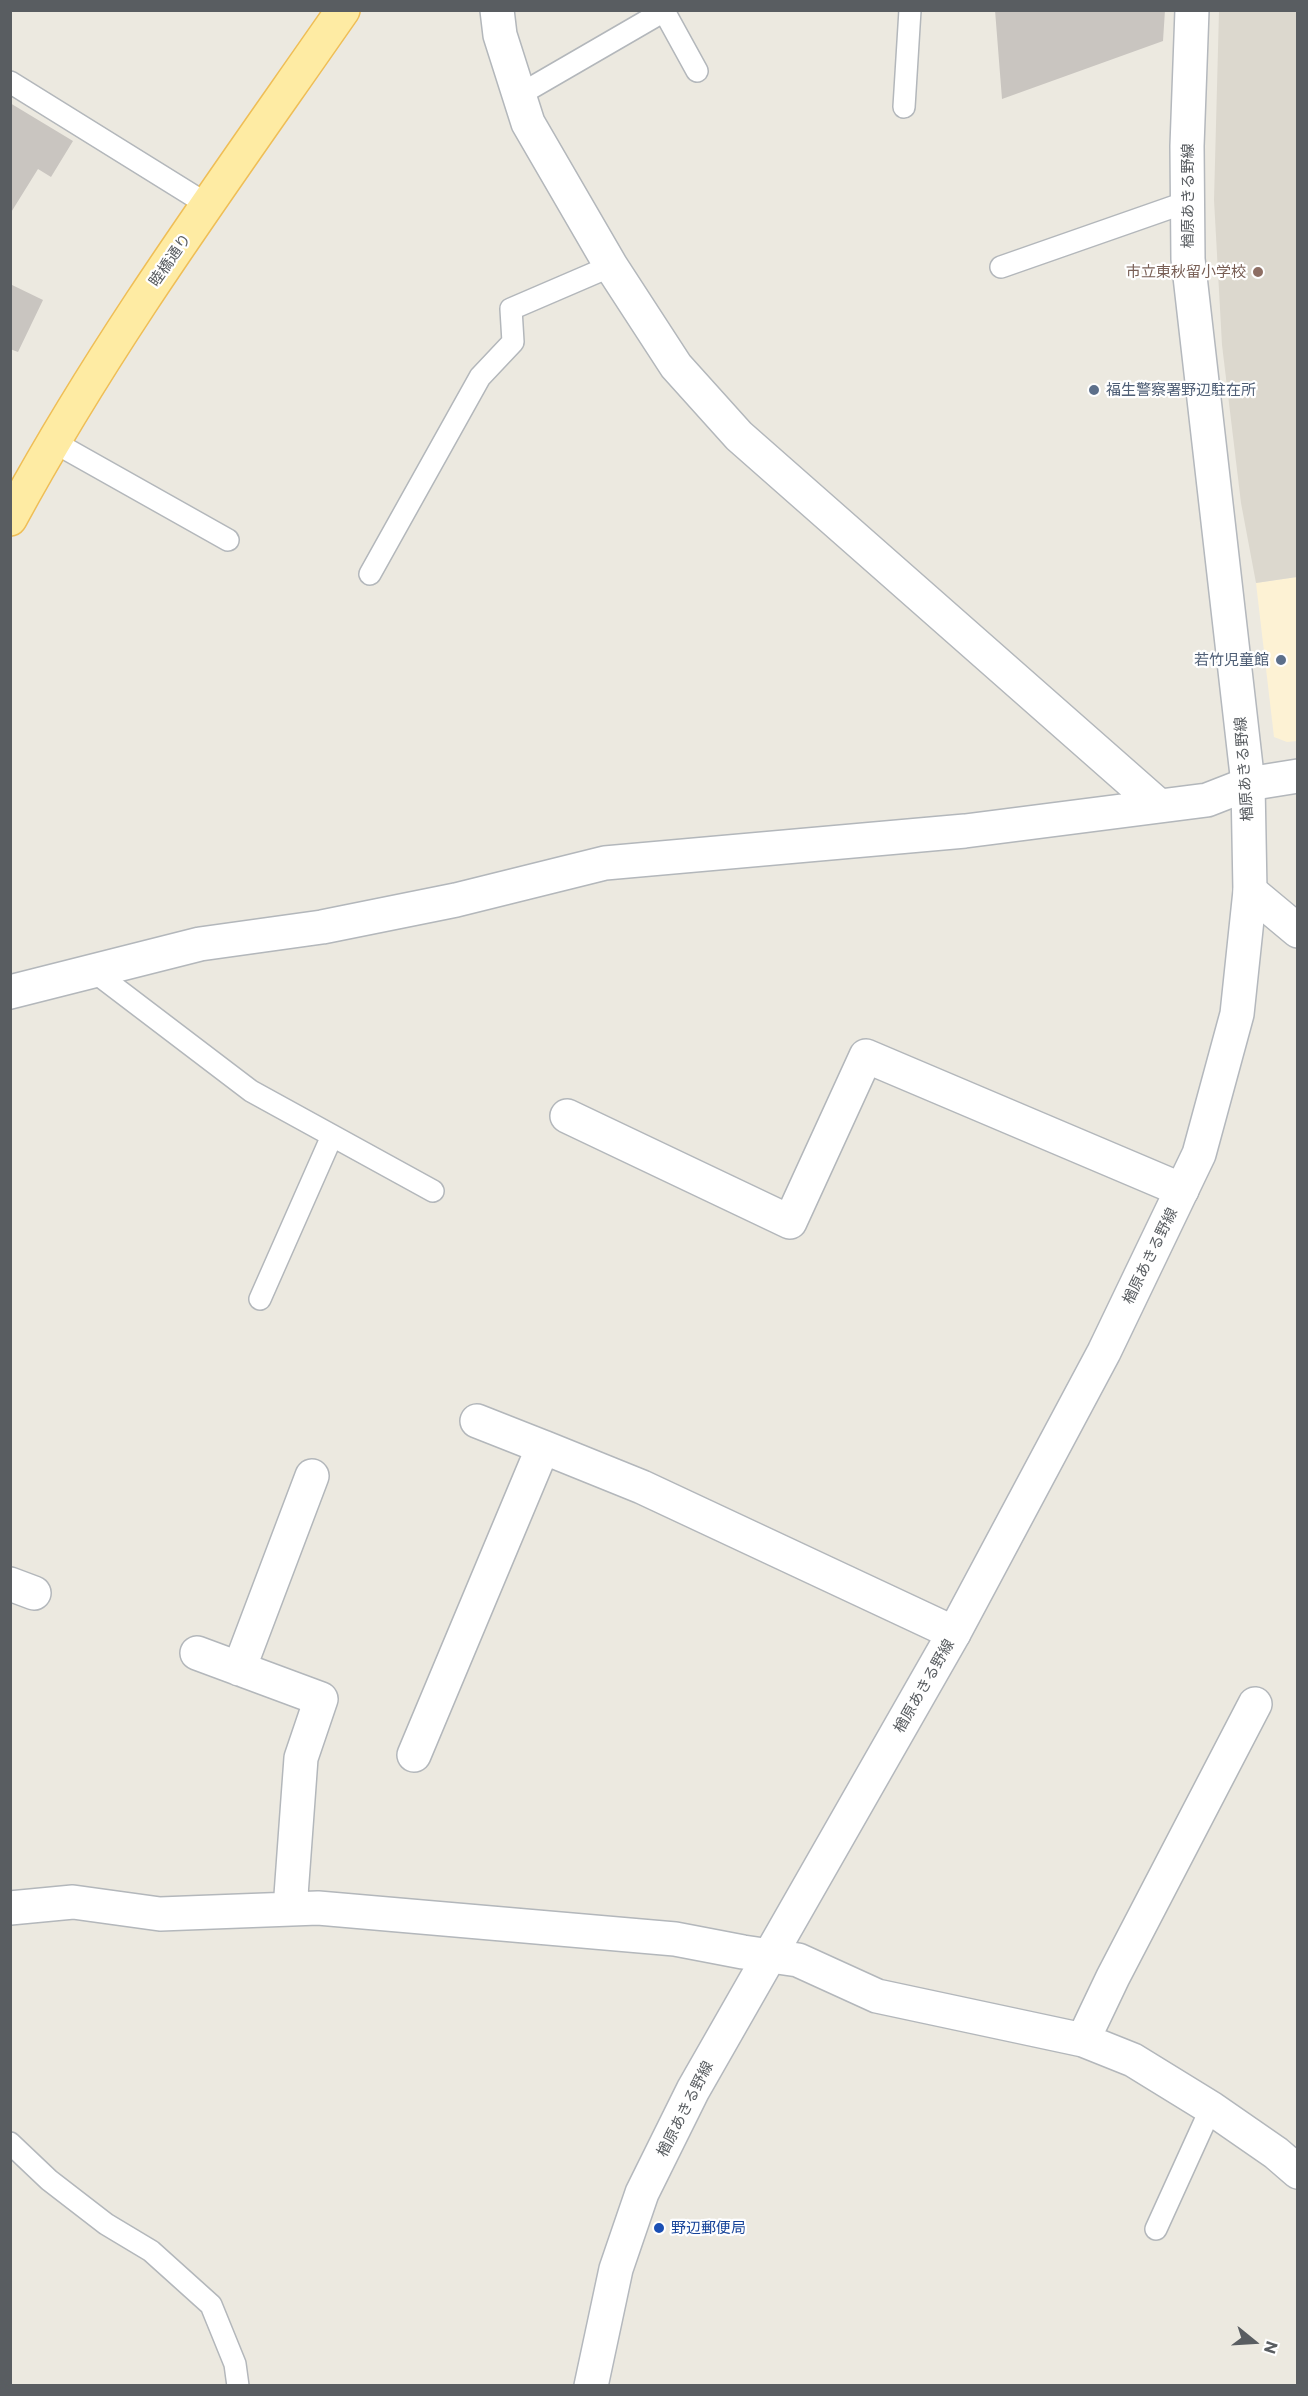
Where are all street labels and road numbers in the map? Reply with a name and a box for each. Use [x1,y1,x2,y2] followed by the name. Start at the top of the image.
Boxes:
[1179,144,1197,248] street label: 楢原あきる野線
[145,230,195,290] street label: 睦橋通り
[1231,716,1257,822] street label: 楢原あきる野線
[1119,1205,1181,1307] street label: 楢原あきる野線
[890,1636,958,1736] street label: 楢原あきる野線
[653,2058,717,2160] street label: 楢原あきる野線

